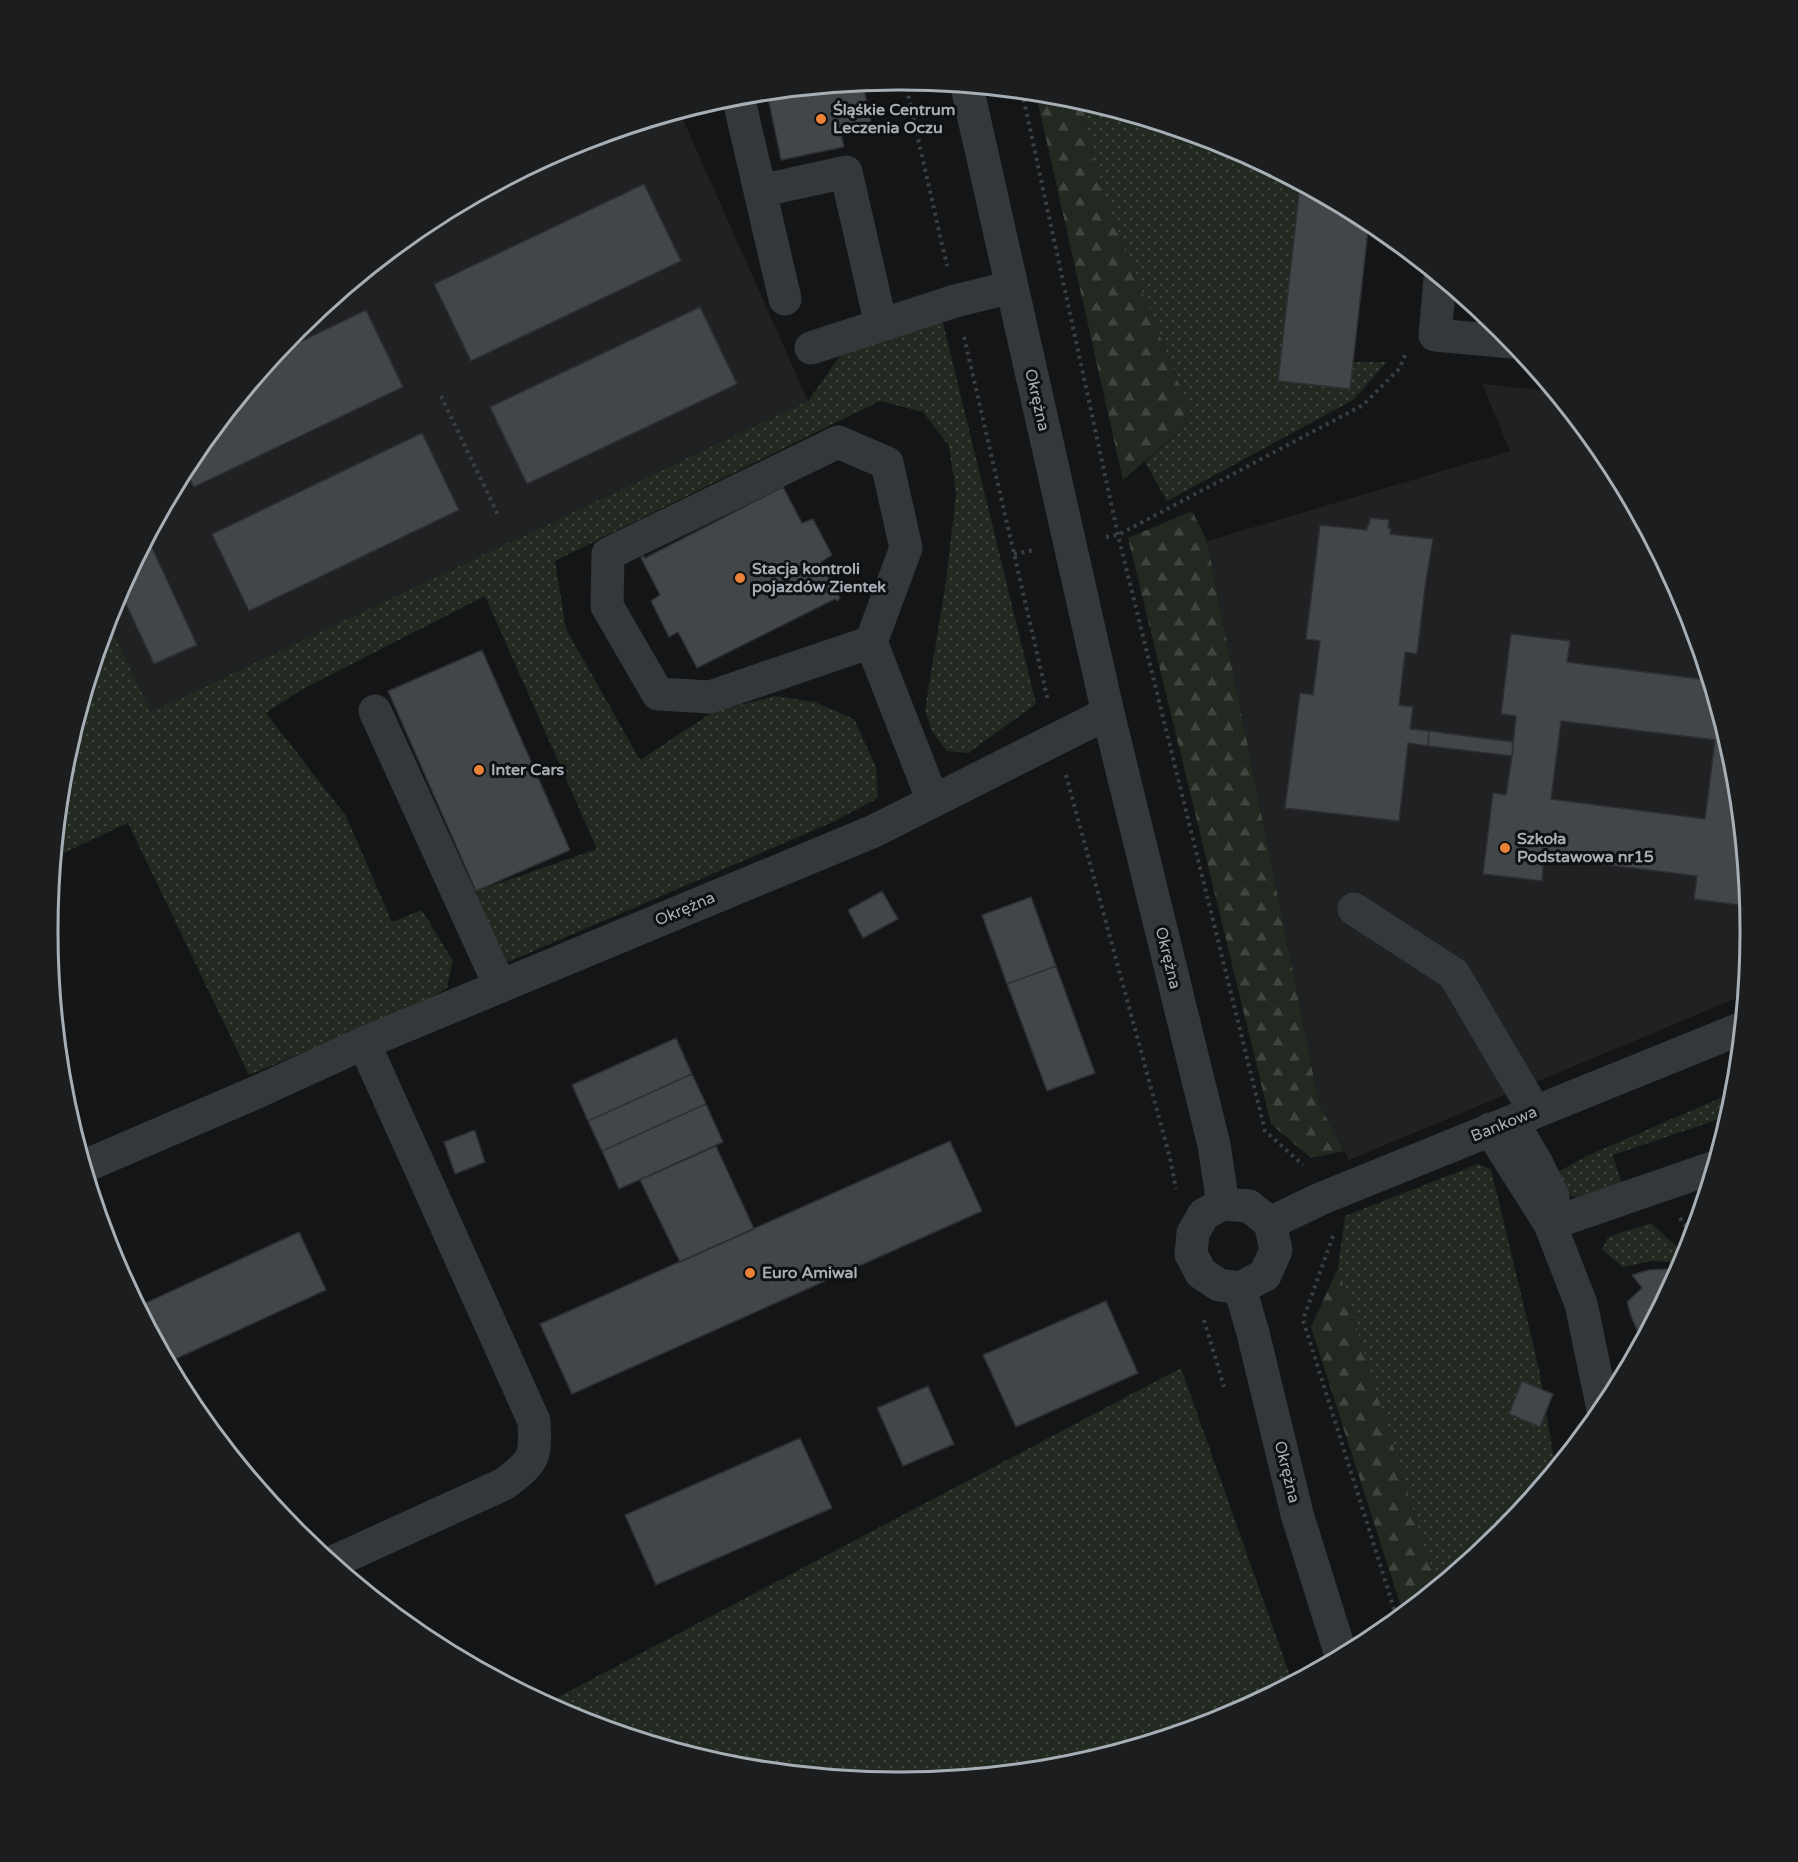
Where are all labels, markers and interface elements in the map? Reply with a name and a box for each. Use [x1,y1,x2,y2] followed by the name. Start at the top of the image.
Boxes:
[833,100,955,138] place label: Śląśkie Centrum Leczenia Oczu
[814,112,828,126] marker: Śląśkie Centrum Leczenia Oczu
[1020,367,1054,433] street label: Okrężna
[752,559,886,597] place label: Stacja kontroli pojazdów Zientek
[733,571,747,585] marker: Stacja kontroli pojazdów Zientek
[491,760,565,780] place label: Inter Cars
[472,763,486,777] marker: Inter Cars
[1517,829,1654,867] place label: Szkoła Podstawowa nr15
[1498,841,1512,855] marker: Szkoła Podstawowa nr15
[652,887,718,931] street label: Okrężna
[1151,925,1185,991] street label: Okrężna
[1468,1102,1540,1146] street label: Bankowa
[762,1263,858,1283] place label: Euro Amiwal
[743,1266,757,1280] marker: Euro Amiwal
[1270,1439,1304,1505] street label: Okrężna

